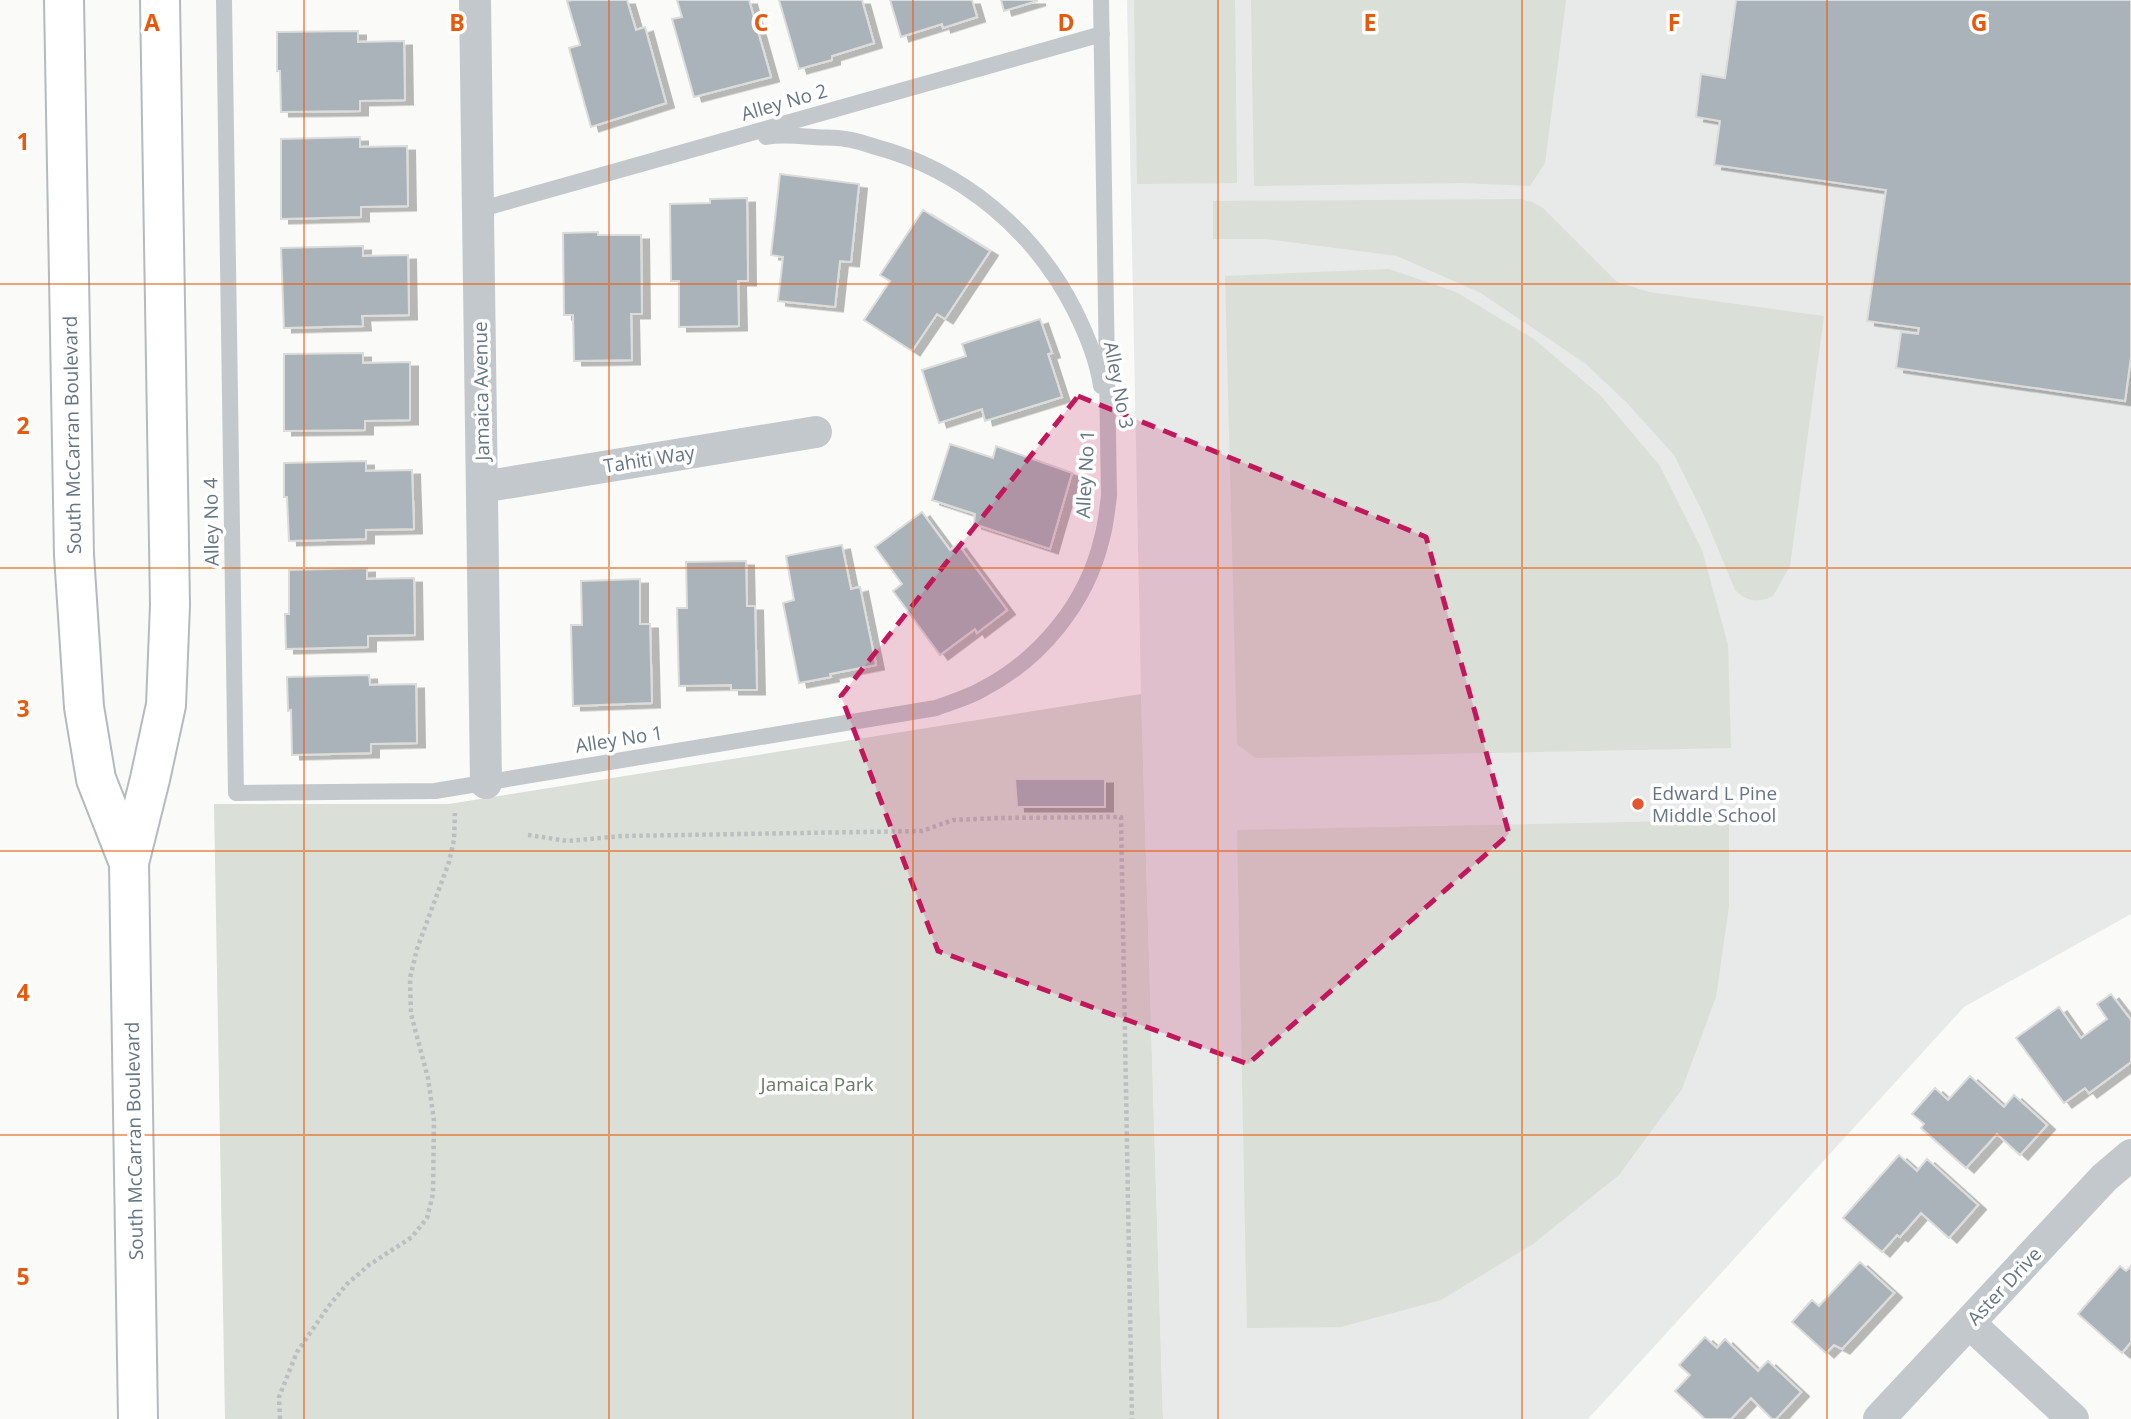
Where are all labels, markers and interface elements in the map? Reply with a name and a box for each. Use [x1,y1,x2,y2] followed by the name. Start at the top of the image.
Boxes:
[144,6,160,38] text: A
[449,6,465,38] text: B
[754,6,768,38] text: C
[1057,6,1075,38] text: D
[1364,6,1376,38] text: E
[1668,6,1680,38] text: F
[1971,6,1987,38] text: G
[738,77,830,127] street label: Alley No 2
[16,125,30,157] text: 1
[57,316,87,554] street label: South McCarran Boulevard
[467,321,495,463] street label: Jamaica Avenue
[1098,339,1140,431] street label: Alley No 3
[16,409,30,441] text: 2
[1070,429,1100,519] street label: Alley No 1
[602,439,697,479] street label: Tahiti Way
[197,478,225,566] street label: Alley No 4
[16,692,30,724] text: 3
[573,719,665,759] street label: Alley No 1
[1652,780,1777,828] place label: Edward L Pine Middle School
[1630,796,1646,812] marker: Edward L Pine Middle School
[16,976,30,1008] text: 4
[119,1022,149,1260] street label: South McCarran Boulevard
[759,1071,873,1097] park label: Jamaica Park
[1961,1241,2047,1331] street label: Aster Drive
[16,1260,30,1292] text: 5

